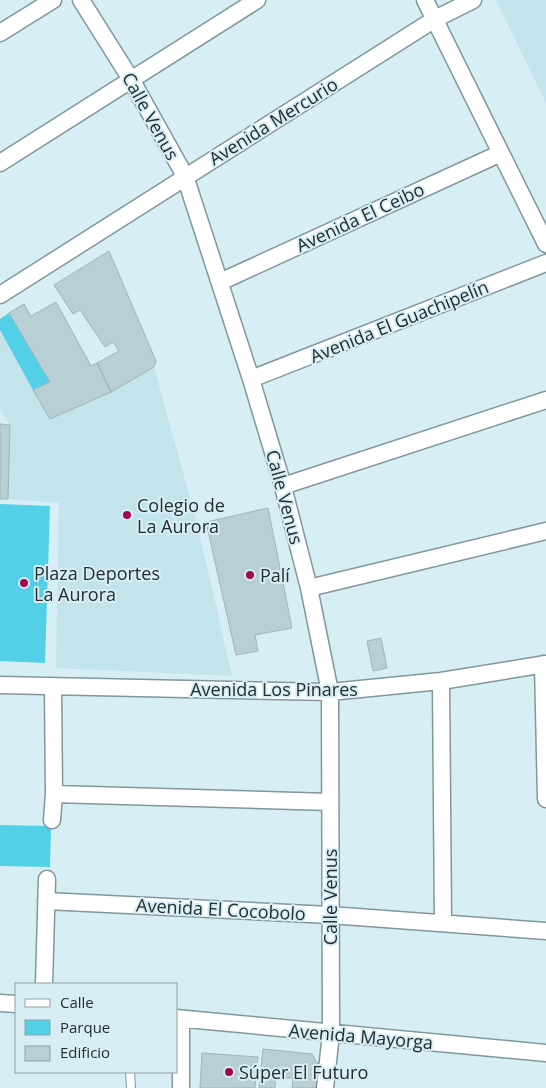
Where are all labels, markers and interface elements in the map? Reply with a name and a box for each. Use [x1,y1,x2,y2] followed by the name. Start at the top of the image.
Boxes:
[117,68,185,164] street label: Calle Venus
[204,72,342,170] street label: Avenida Mercurio
[292,177,428,257] street label: Avenida El Ceibo
[306,274,492,368] street label: Avenida El Guachipelín
[261,447,309,547] street label: Calle Venus
[137,493,225,538] place label: Colegio de La Aurora
[121,509,133,521] marker: Colegio de La Aurora
[34,561,160,606] place label: Plaza Deportes La Aurora
[260,563,290,587] place label: Palí
[244,569,256,581] marker: Palí
[18,577,30,589] marker: Plaza Deportes La Aurora
[190,677,358,701] street label: Avenida Los Pinares
[318,849,342,945] street label: Calle Venus
[136,893,306,925] street label: Avenida El Cocobolo
[15,983,178,1073] legend
[60,992,94,1012] text: Calle
[60,1017,110,1037] text: Parque
[288,1018,434,1054] street label: Avenida Mayorga
[60,1042,110,1062] text: Edificio
[239,1060,368,1084] place label: Súper El Futuro
[223,1066,235,1078] marker: Súper El Futuro

